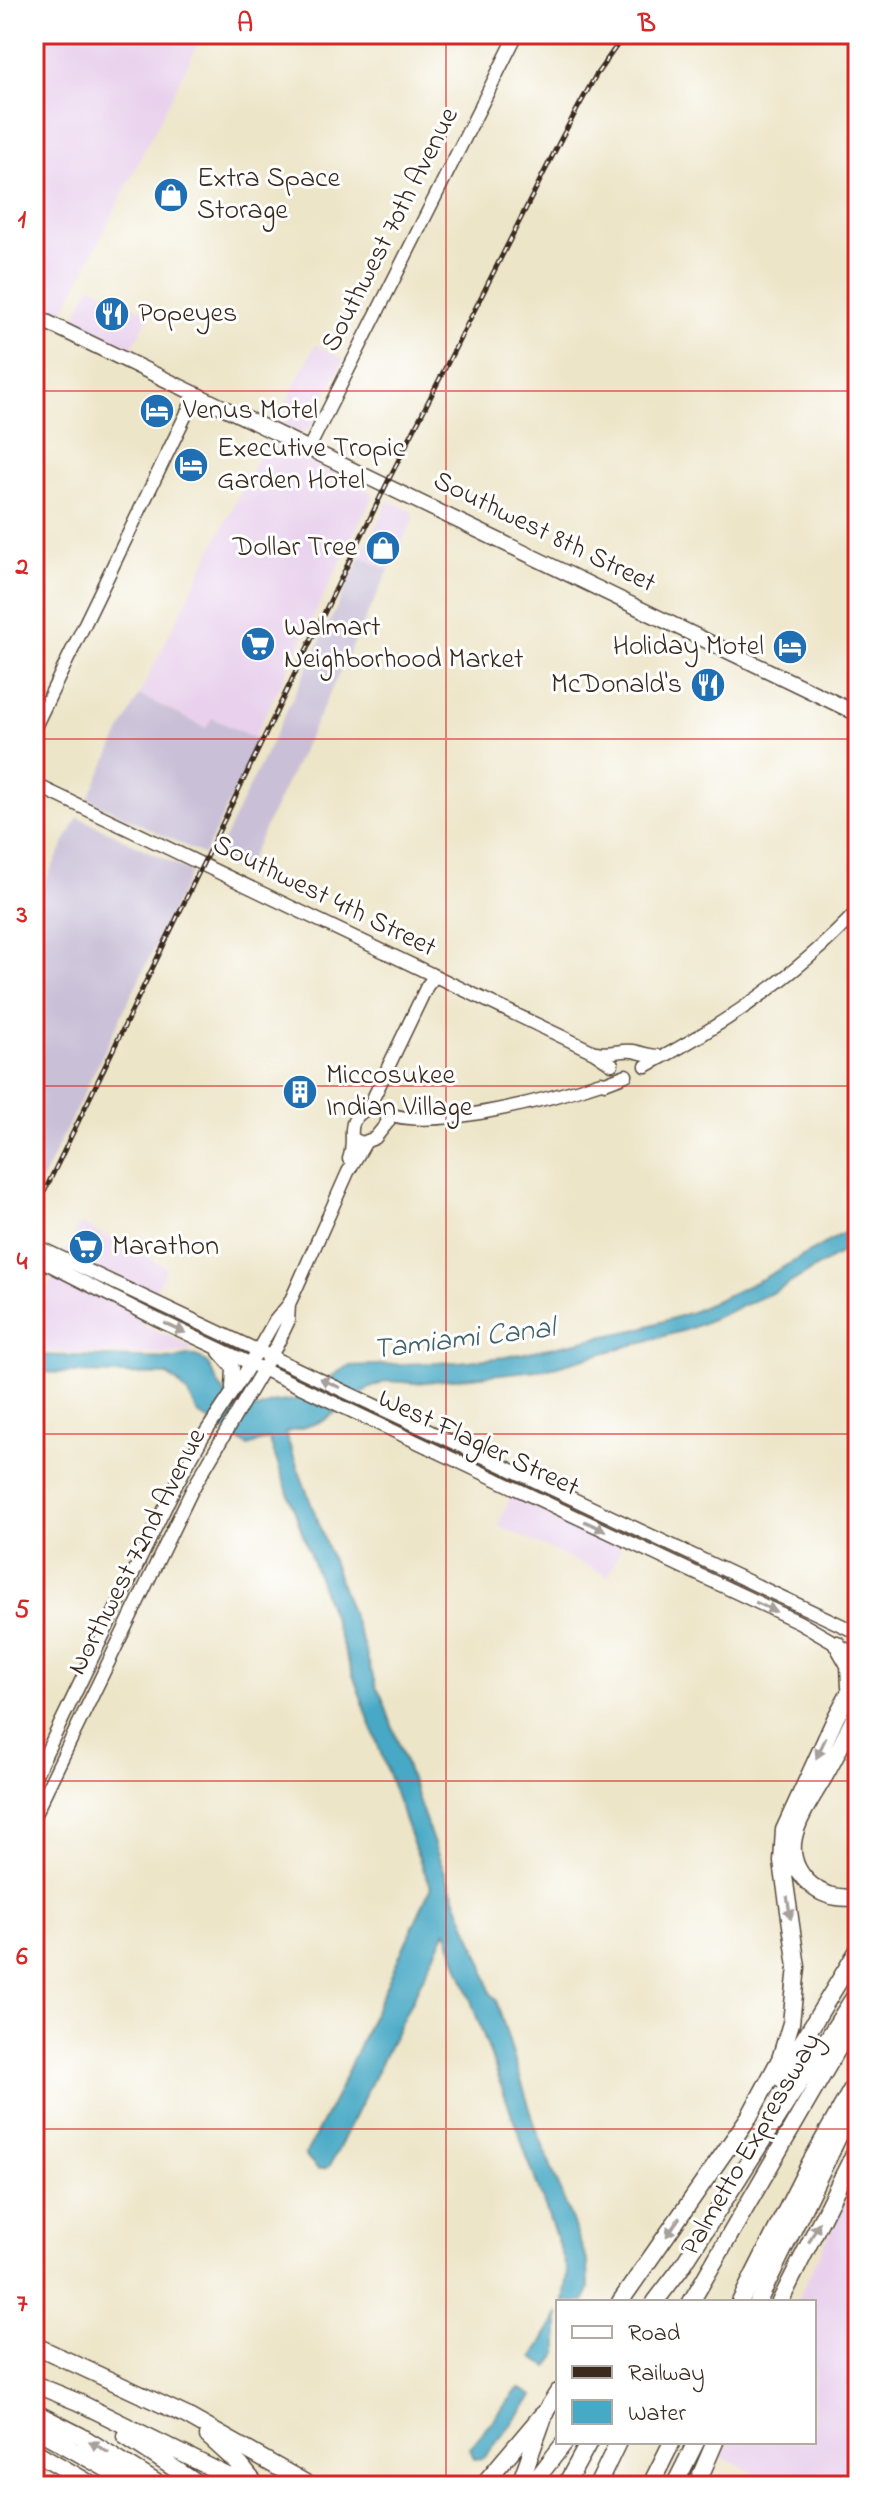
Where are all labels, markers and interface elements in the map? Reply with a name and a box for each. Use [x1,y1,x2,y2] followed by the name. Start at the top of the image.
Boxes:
[237,6,253,44] text: A
[637,6,656,44] text: B
[311,100,471,360] street label: Southwest 70th Avenue
[197,159,340,232] place label: Extra Space Storage
[152,176,190,214] shop icon: Extra Space Storage
[18,202,27,240] text: 1
[138,294,237,335] place label: Popeyes
[93,295,131,333] restaurant icon: Popeyes
[182,391,318,432] place label: Venus Motel
[138,392,176,430] hotel icon: Venus Motel
[217,429,406,502] place label: Executive Tropic Garden Hotel
[172,446,210,484] hotel icon: Executive Tropic Garden Hotel
[426,461,662,605] street label: Southwest 8th Street
[232,528,357,569] place label: Dollar Tree
[364,529,402,567] shop icon: Dollar Tree
[15,549,29,587] text: 2
[284,608,523,681] place label: Walmart Neighborhood Market
[239,625,277,663] supermarket icon: Walmart Neighborhood Market
[613,627,764,668] place label: Holiday Motel
[771,628,809,666] hotel icon: Holiday Motel
[551,665,682,706] place label: McDonald's
[689,666,727,704] restaurant icon: McDonald's
[205,825,443,969] street label: Southwest 4th Street
[16,897,28,935] text: 3
[326,1056,473,1129] place label: Miccosukee Indian Village
[281,1073,319,1111] building icon: Miccosukee Indian Village
[112,1227,219,1268] place label: Marathon
[67,1228,105,1266] supermarket icon: Marathon
[17,1244,28,1282] text: 4
[370,1307,562,1373] water label: Tamiami Canal
[163,1321,186,1335] one-way arrow
[318,1376,342,1390] one-way arrow
[371,1379,585,1509] street label: West Flagler Street
[58,1421,218,1683] street label: Northwest 72nd Avenue
[583,1519,606,1532] one-way arrow
[15,1592,30,1630] text: 5
[754,1600,778,1614] one-way arrow
[814,1737,828,1760] one-way arrow
[784,1896,796,1921] one-way arrow
[16,1939,28,1977] text: 6
[671,2025,833,2265] street label: Palmetto Expressway
[666,2216,681,2237] one-way arrow
[808,2220,821,2243] one-way arrow
[17,2286,28,2324] text: 7
[556,2300,816,2444] legend
[628,2317,681,2352] text: Road
[628,2357,705,2393] text: Railway
[628,2397,686,2432] text: Water
[88,2440,110,2454] one-way arrow

